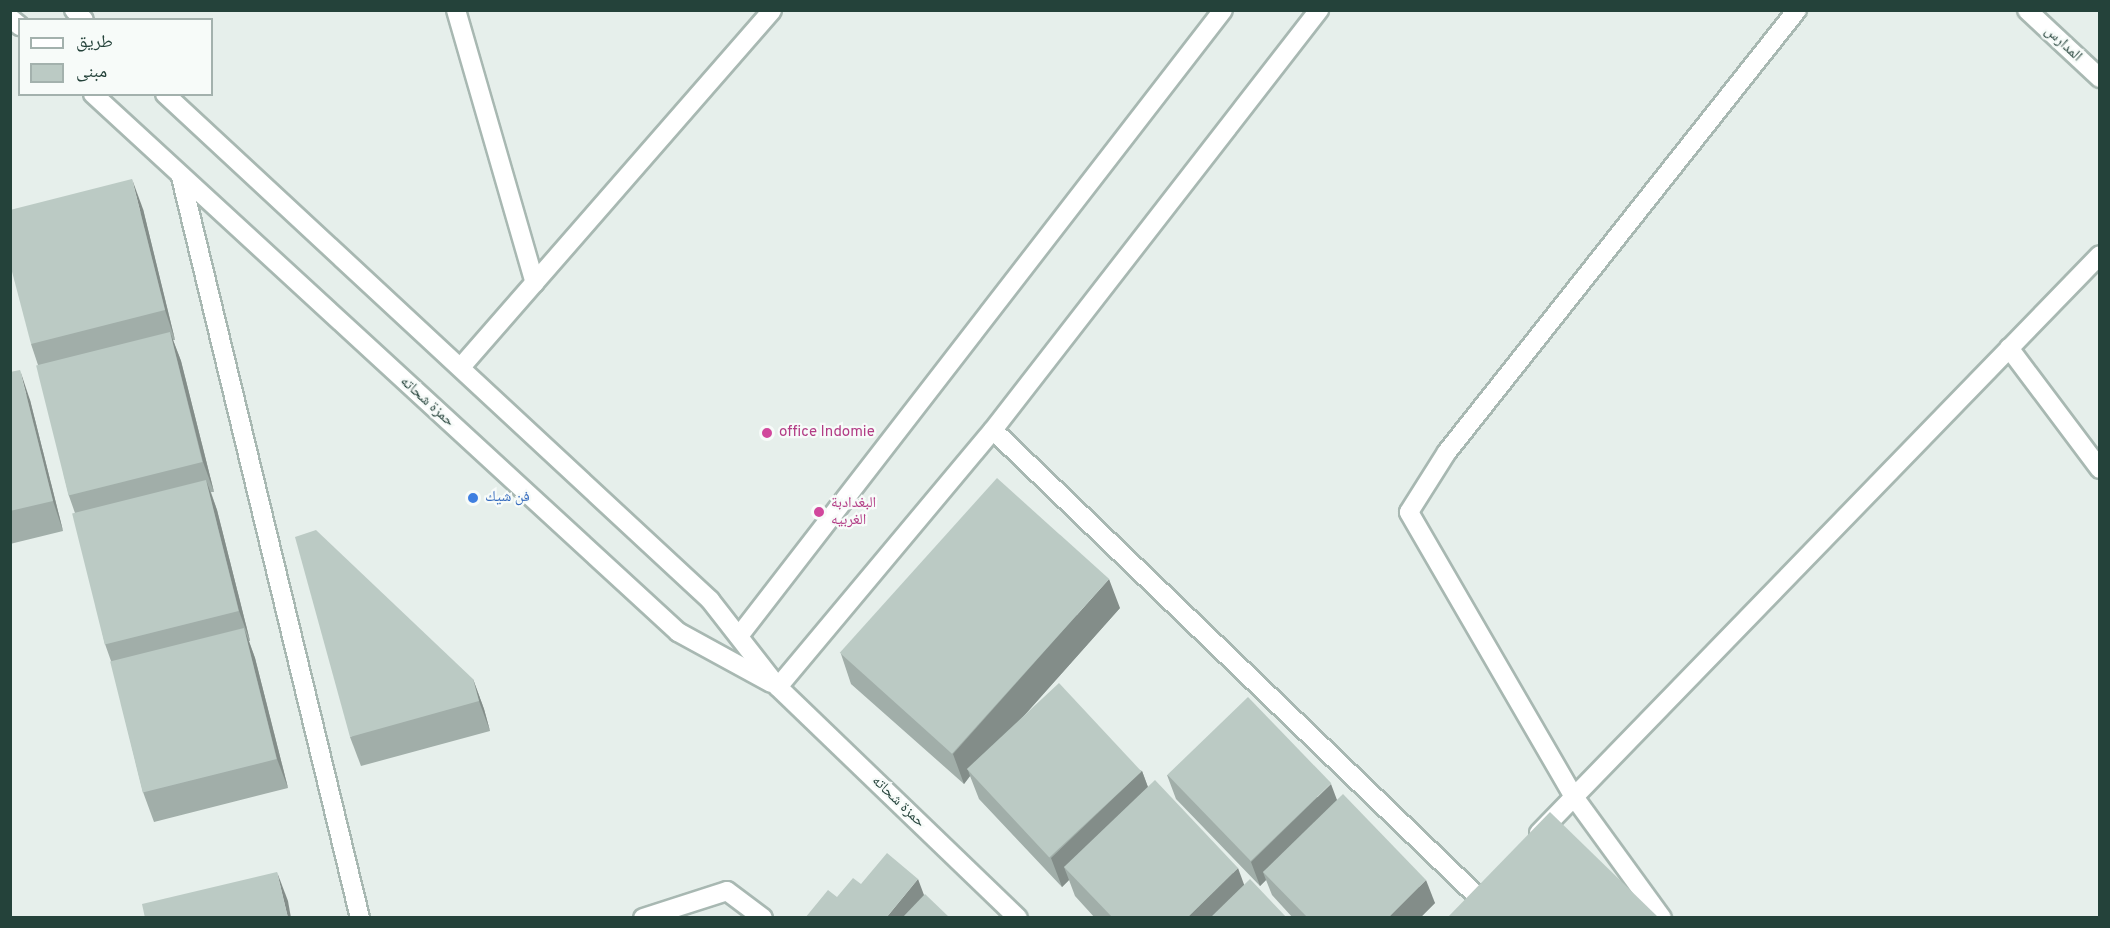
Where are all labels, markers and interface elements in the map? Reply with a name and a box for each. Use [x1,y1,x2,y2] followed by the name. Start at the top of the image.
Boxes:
[18,18,213,96] legend
[2041,22,2085,66] street label: المدارس
[76,31,113,54] text: طريق
[76,61,107,84] text: مبنى
[396,373,458,431] street label: حمزة شحاته
[779,424,875,442] place label: office Indomie
[760,426,774,440] marker: office Indomie
[485,489,530,507] place label: فن شيك
[466,491,480,505] marker: فن شيك
[831,494,876,529] place label: البغدادبة الغربيه
[812,505,826,519] marker: البغدادبة الغربيه
[868,772,928,832] street label: حمزة شحاته

